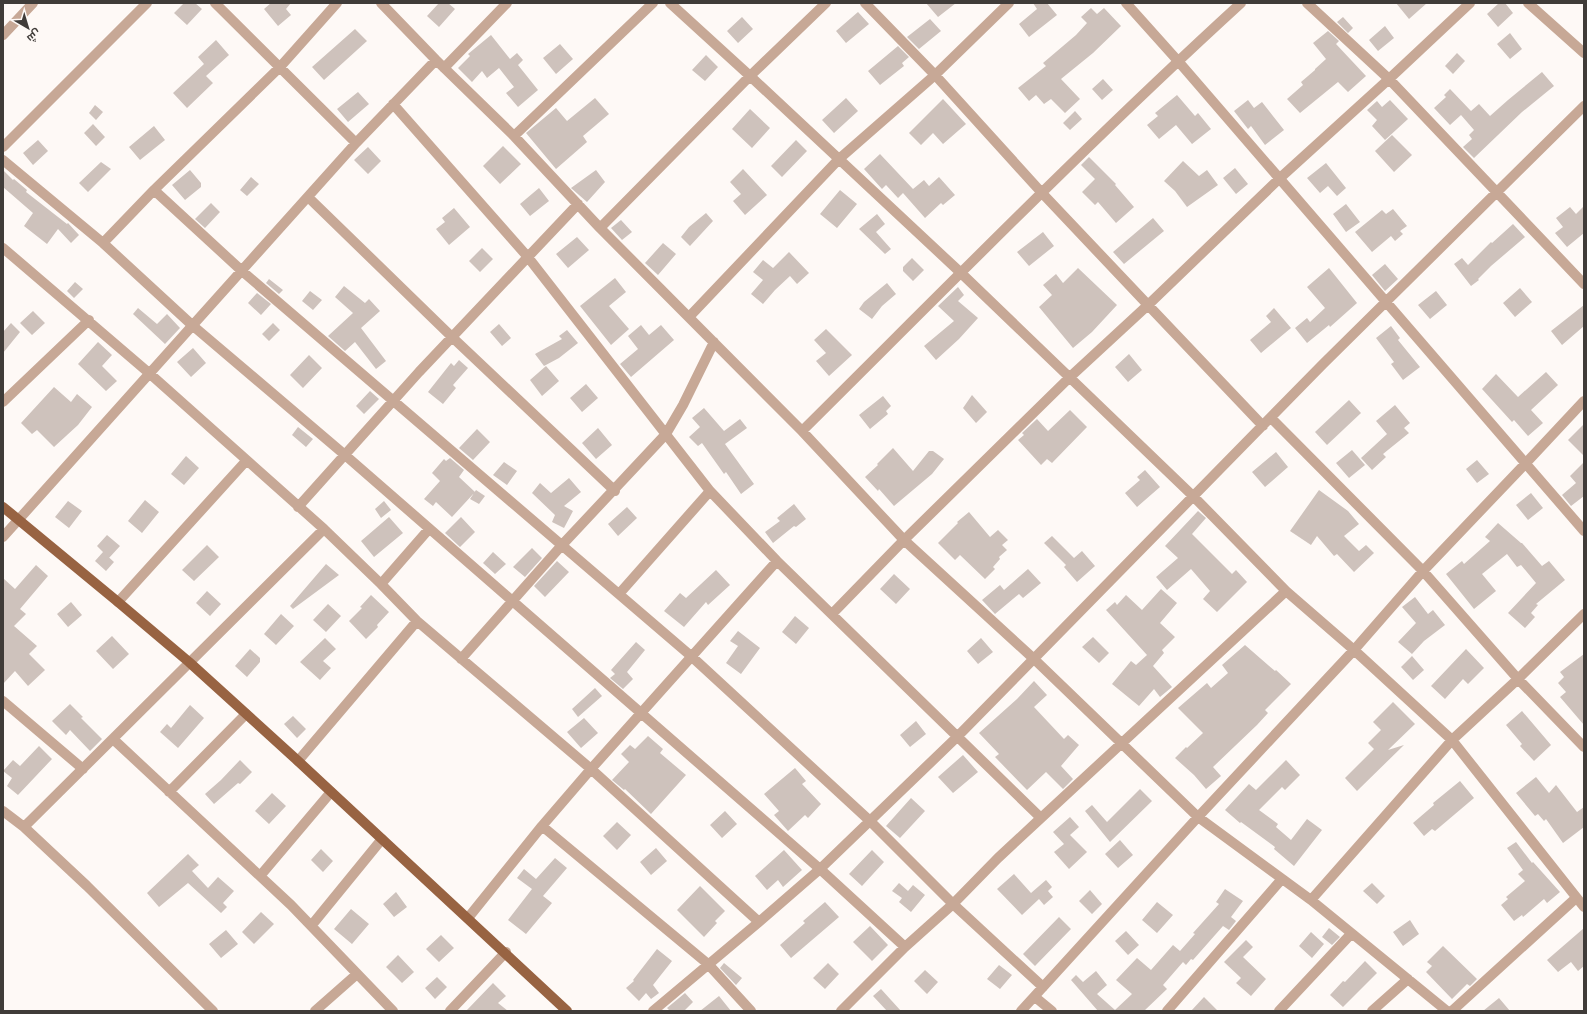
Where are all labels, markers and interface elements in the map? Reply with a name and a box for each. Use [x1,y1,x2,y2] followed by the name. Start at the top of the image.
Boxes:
[8,8,48,48] north arrow
[24,26,43,45] text: ش

